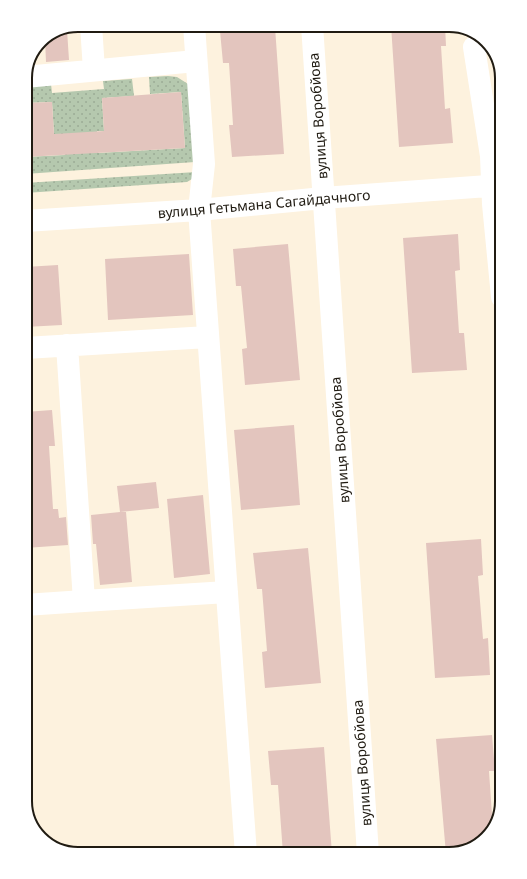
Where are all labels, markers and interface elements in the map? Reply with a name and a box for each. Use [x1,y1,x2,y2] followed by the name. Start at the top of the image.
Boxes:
[304,52,331,180] street label: вулиця Воробйова
[157,185,371,222] street label: вулиця Гетьмана Сагайдачного
[326,376,353,504] street label: вулиця Воробйова
[348,699,375,827] street label: вулиця Воробйова

